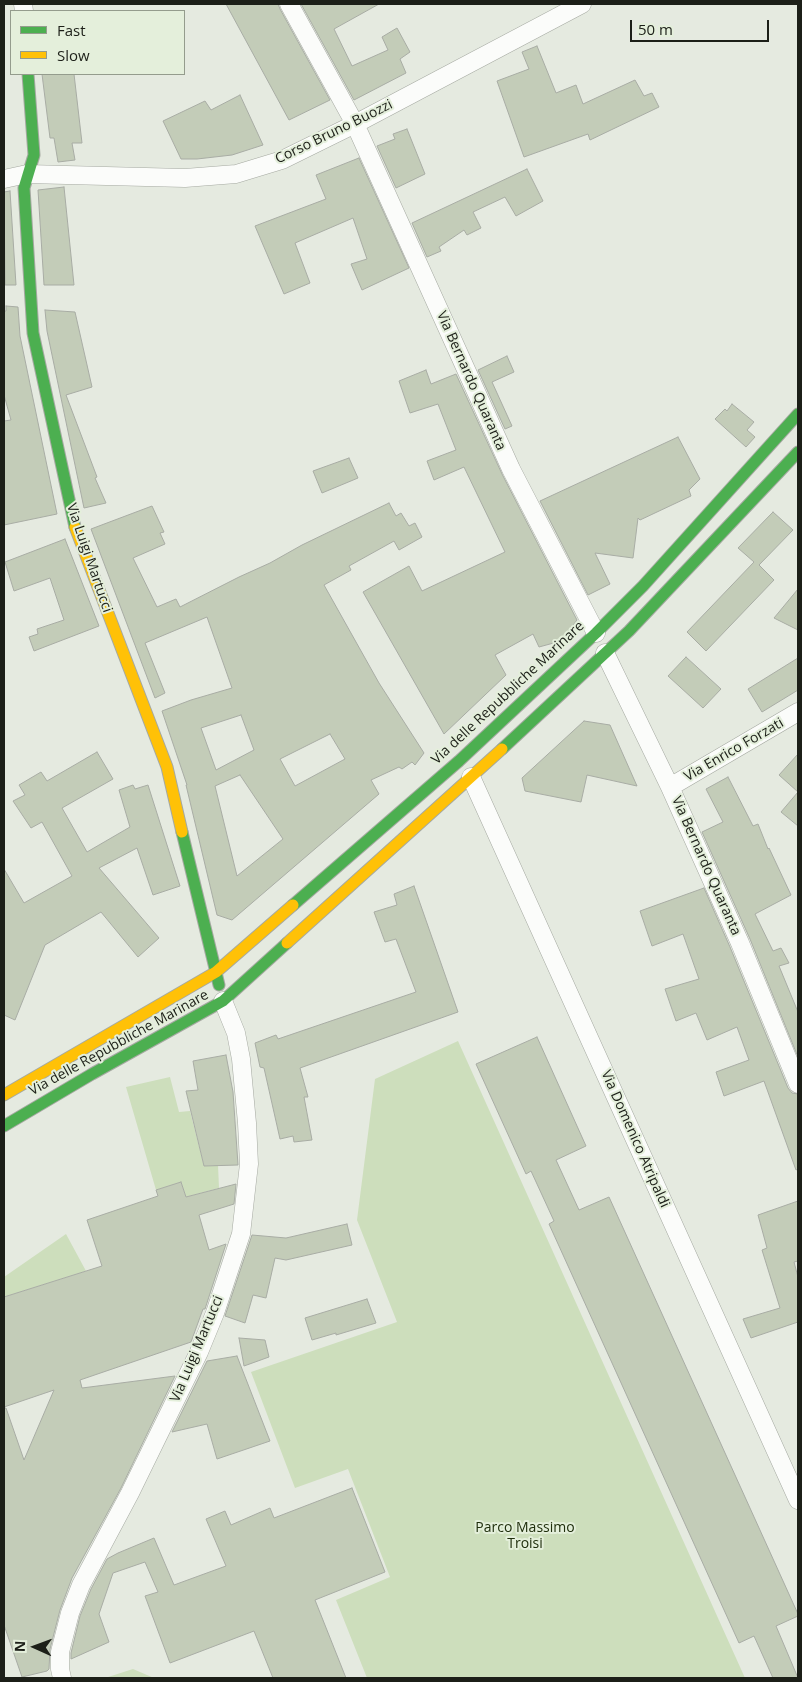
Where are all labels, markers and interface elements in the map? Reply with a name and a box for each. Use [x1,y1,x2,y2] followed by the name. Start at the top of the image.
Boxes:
[10,10,185,75] legend
[632,10,771,42] scale bar
[638,19,673,39] text: 50 m
[57,20,86,40] text: Fast
[57,45,90,65] text: Slow
[273,96,395,168] street label: Corso Bruno Buozzi
[433,309,509,453] street label: Via Bernardo Quaranta
[62,501,116,615] street label: Via Luigi Martucci
[428,618,588,768] street label: Via delle Repubbliche Marinare
[681,715,787,785] street label: Via Enrico Forzati
[668,794,744,938] street label: Via Bernardo Quaranta
[26,987,212,1099] street label: Via delle Repubbliche Marinare
[597,1068,673,1210] street label: Via Domenico Atripaldi
[167,1293,227,1405] street label: Via Luigi Martucci
[475,1520,575,1552] park label: Parco Massimo Troisi
[10,1622,60,1672] north arrow
[10,1640,29,1652] text: N

